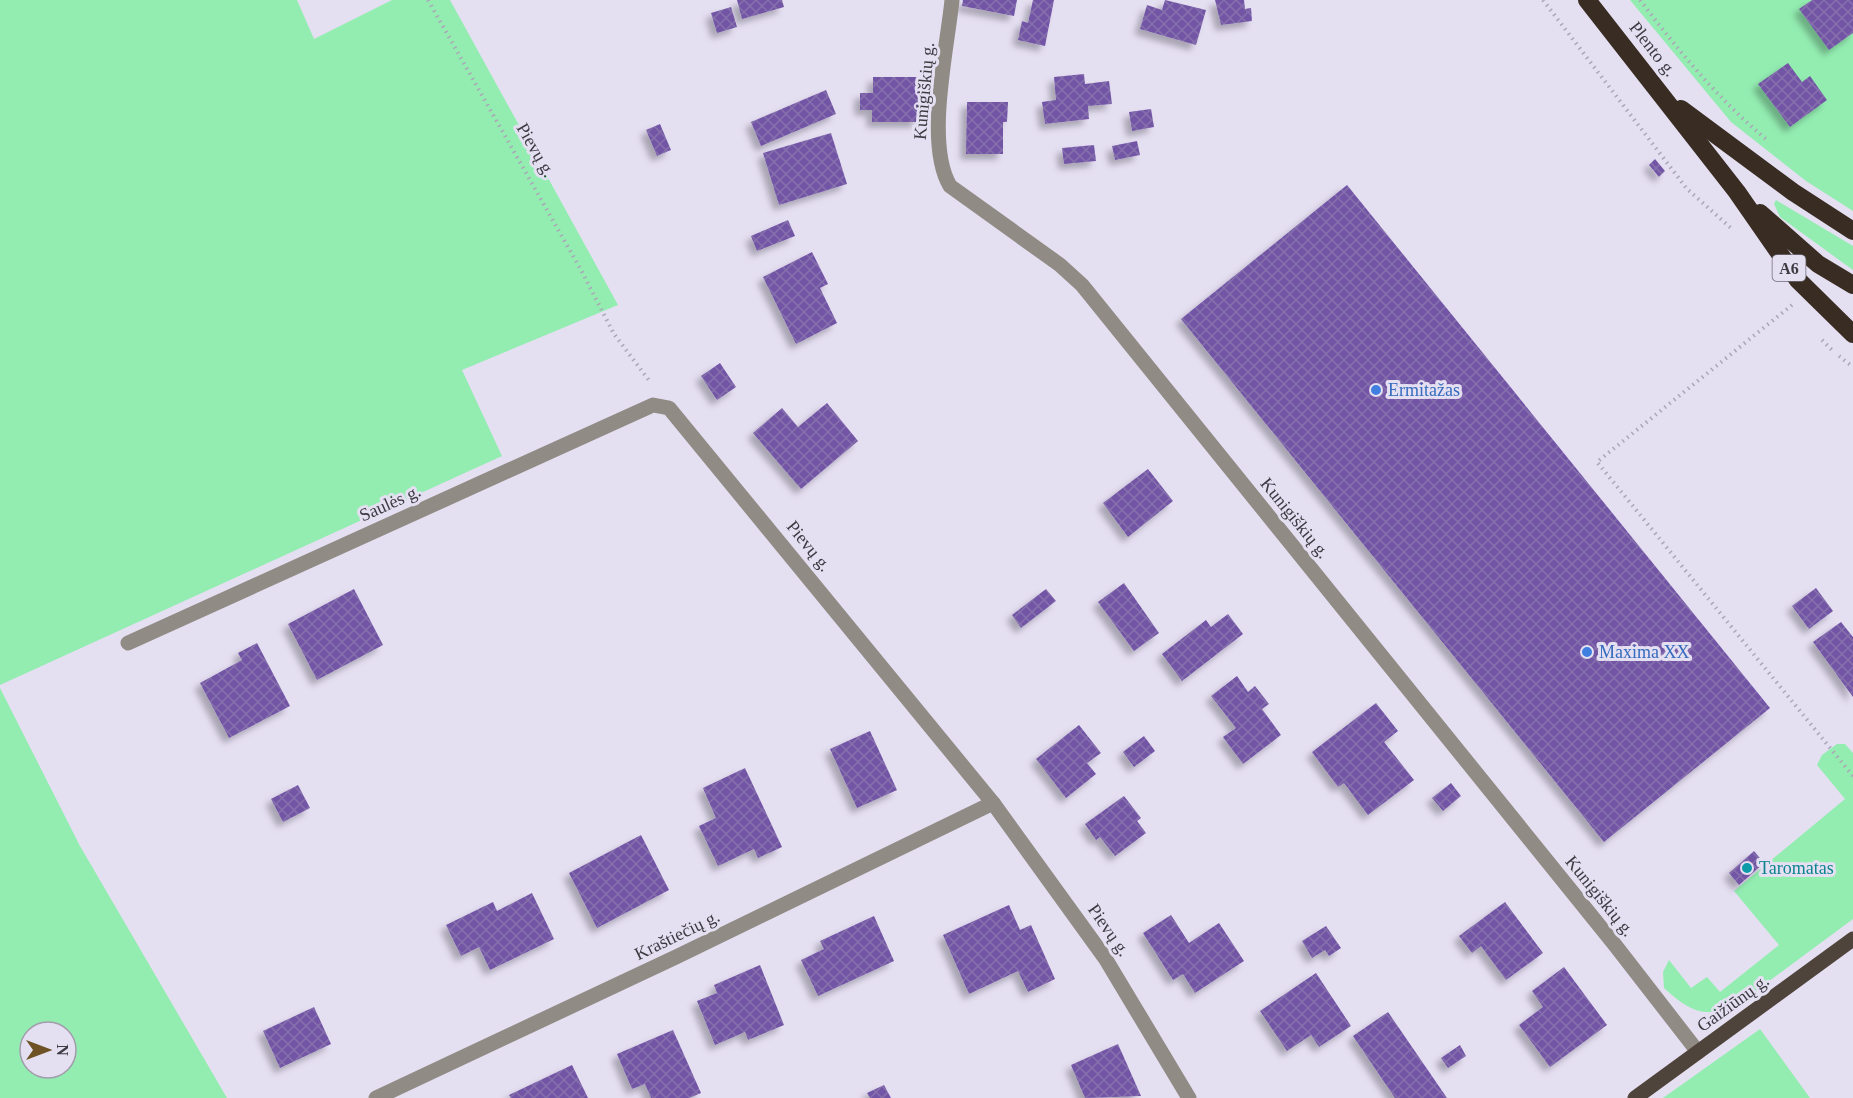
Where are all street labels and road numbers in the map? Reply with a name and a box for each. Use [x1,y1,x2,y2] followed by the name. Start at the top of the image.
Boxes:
[1625,18,1681,80] street label: Plento g.
[910,41,938,141] street label: Kunigiškių g.
[513,119,559,181] street label: Pievų g.
[1772,255,1806,281] road number: A6
[1256,474,1334,562] street label: Kunigiškių g.
[356,481,424,525] street label: Saulės g.
[783,517,835,575] street label: Pievų g.
[1561,852,1639,940] street label: Kunigiškių g.
[1084,900,1134,960] street label: Pievų g.
[631,906,723,964] street label: Kraštiečių g.
[1693,970,1773,1036] street label: Gaižiūnų g.

